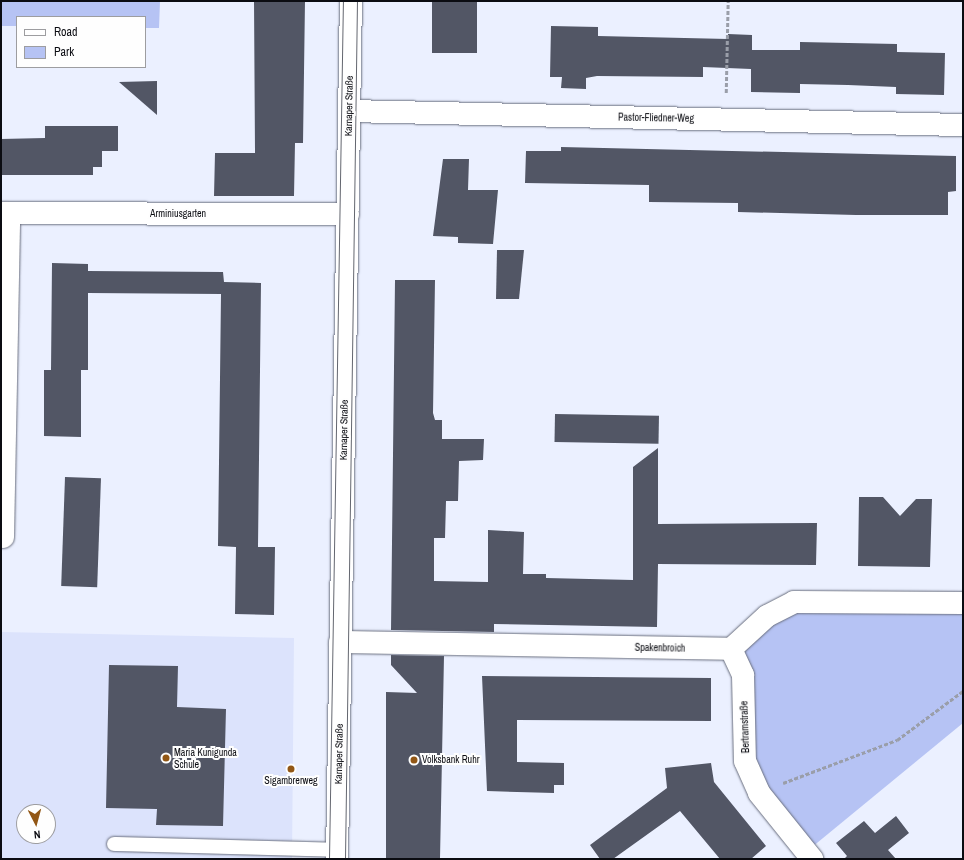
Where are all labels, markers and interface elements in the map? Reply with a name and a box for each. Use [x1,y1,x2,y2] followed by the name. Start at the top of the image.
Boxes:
[16,16,146,68] legend
[54,24,78,40] text: Road
[54,44,74,60] text: Park
[342,76,356,136] street label: Karnaper Straße
[618,111,694,125] street label: Pastor-Fliedner-Weg
[150,208,206,220] street label: Arminiusgarten
[337,400,351,460] street label: Karnaper Straße
[635,642,685,654] street label: Spakenbroich
[738,701,752,753] street label: Bertramstraße
[332,724,346,784] street label: Karnaper Straße
[174,746,237,770] place label: Maria Kunigunda Schule
[161,753,171,763] marker: Maria Kunigunda Schule
[422,754,479,766] place label: Volksbank Ruhr
[409,755,419,765] marker: Volksbank Ruhr
[286,764,296,774] marker: Sigambrerweg
[264,775,318,787] place label: Sigambrerweg
[16,804,56,844] north arrow
[33,828,41,842] text: N

